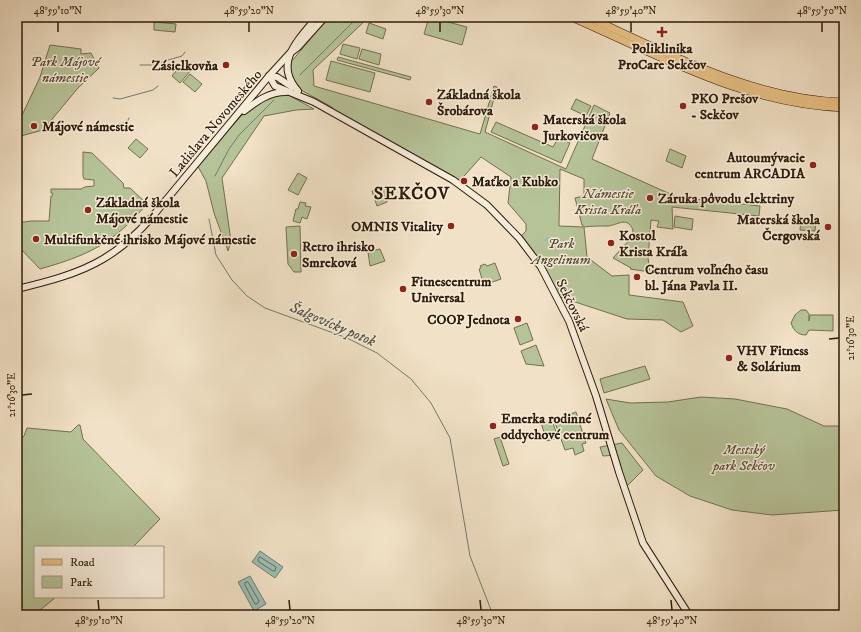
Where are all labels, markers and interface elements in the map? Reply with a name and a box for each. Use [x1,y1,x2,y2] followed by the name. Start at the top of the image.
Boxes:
[34,5,82,17] text: 48°59'10"N
[224,5,274,17] text: 48°59'20"N
[416,5,464,17] text: 48°59'30"N
[606,5,656,17] text: 48°59'40"N
[797,5,847,17] text: 48°59'50"N
[656,26,668,38] marker: Poliklinika ProCare Sekčov
[618,40,707,74] place label: Poliklinika ProCare Sekčov
[31,53,102,87] park label: Park Májové námestie
[152,57,219,75] place label: Zásielkovňa
[221,60,231,70] marker: Zásielkovňa
[165,66,266,181] street label: Ladislava Novomeského
[437,86,522,120] place label: Základná škola Šrobárova
[691,90,759,124] place label: PKO Prešov - Sekčov
[424,97,434,107] marker: Základná škola Šrobárova
[678,101,688,111] marker: PKO Prešov - Sekčov
[541,111,627,145] place label: Materská škola Jurkovičova
[42,118,134,136] place label: Májové námestie
[29,121,39,131] marker: Májové námestie
[530,122,540,132] marker: Materská škola Jurkovičova
[695,149,806,183] place label: Autoumývacie centrum ARCADIA
[808,160,818,170] marker: Autoumývacie centrum ARCADIA
[472,173,558,191] place label: Maťko a Kubko
[459,176,469,186] marker: Maťko a Kubko
[374,182,451,205] district label: SEKČOV
[574,185,641,219] park label: Námestie Krista Kráľa
[658,190,794,208] place label: Záruka pôvodu elektriny
[645,193,655,203] marker: Záruka pôvodu elektriny
[96,194,188,228] place label: Základná škola Májové námestie
[83,205,93,215] marker: Základná škola Májové námestie
[737,211,821,245] place label: Materská škola Čergovská
[351,218,443,236] place label: OMNIS Vitality
[446,221,456,231] marker: OMNIS Vitality
[823,222,833,232] marker: Materská škola Čergovská
[619,227,688,261] place label: Kostol Krista Kráľa
[44,231,256,249] place label: Multifunkčné ihrisko Májové námestie
[31,234,41,244] marker: Multifunkčné ihrisko Májové námestie
[529,235,591,269] park label: Park Angelinum
[302,238,375,272] place label: Retro ihrisko Smreková
[606,238,616,248] marker: Kostol Krista Kráľa
[289,249,299,259] marker: Retro ihrisko Smreková
[644,261,769,295] place label: Centrum voľného času bl. Jána Pavla II.
[632,272,642,282] marker: Centrum voľného času bl. Jána Pavla II.
[411,273,492,307] place label: Fitnescentrum Universal
[552,276,593,335] street label: Sekčovská
[398,284,408,294] marker: Fitnescentrum Universal
[286,297,380,351] water label: Šalgovícky potok
[427,311,511,329] place label: COOP Jednota
[513,314,523,324] marker: COOP Jednota
[845,316,857,360] text: 21°16'30"E
[736,342,809,376] place label: VHV Fitness & Solárium
[724,353,734,363] marker: VHV Fitness & Solárium
[6,373,18,417] text: 21°16'30"E
[501,410,610,444] place label: Emerka rodinné oddychové centrum
[488,421,498,431] marker: Emerka rodinné oddychové centrum
[710,441,776,475] park label: Mestský park Sekčov
[34,546,164,598] legend
[70,555,95,570] text: Road
[70,575,92,590] text: Park
[75,615,123,627] text: 48°59'10"N
[265,615,315,627] text: 48°59'20"N
[457,615,505,627] text: 48°59'30"N
[647,615,697,627] text: 48°59'40"N

